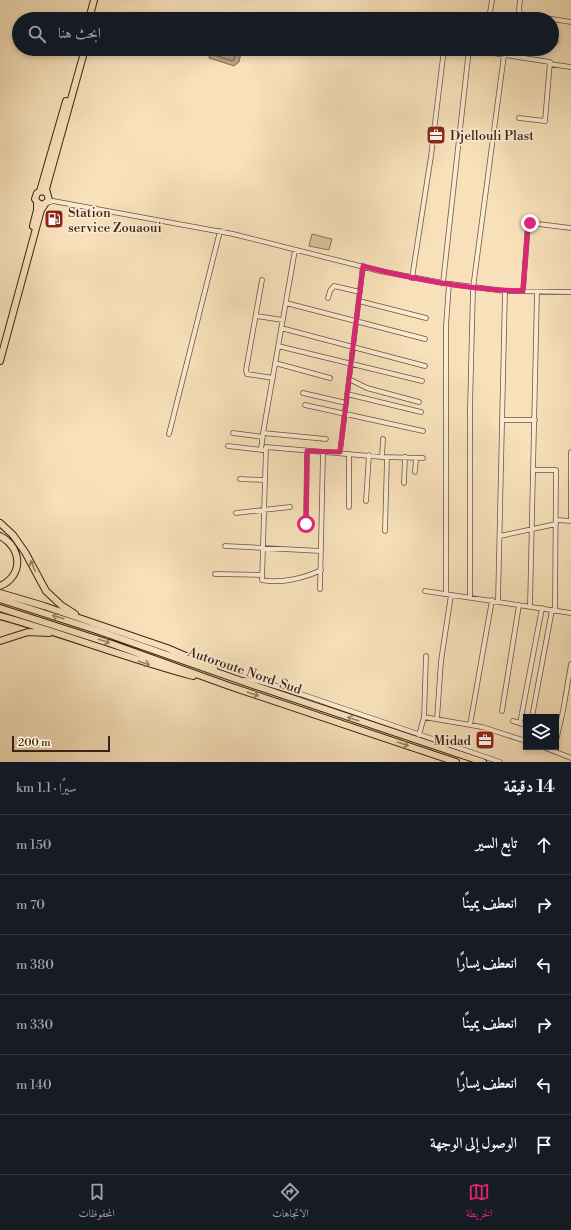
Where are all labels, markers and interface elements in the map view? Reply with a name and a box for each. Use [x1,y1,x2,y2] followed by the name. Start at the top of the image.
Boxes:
[12,12,559,56] search box
[26,23,48,45] icon: search
[58,24,101,43] text: ابحث هنا
[425,124,447,146] office icon: Djellouli Plast
[450,128,534,144] place label: Djellouli Plast
[68,205,162,236] place label: Station service Zouaoui
[43,208,65,230] fuel station icon: Station service Zouaoui
[521,214,539,232] route end
[297,515,315,533] route start
[28,561,36,573] one-way arrow
[52,613,64,621] one-way arrow
[98,638,110,646] one-way arrow
[185,644,304,698] street label: Autoroute Nord-Sud
[137,659,149,667] one-way arrow
[246,691,259,698] one-way arrow
[347,714,359,722] one-way arrow
[523,714,559,750] map controls
[523,714,559,750] button: layers
[474,729,496,751] office icon: Midad
[434,733,472,749] place label: Midad
[12,734,110,753] scale bar
[18,736,51,750] text: 200 m
[396,741,409,748] one-way arrow
[504,776,555,798] text: 14 دقيقة
[16,780,76,796] text: سيرًا · 1.1 km
[475,834,517,853] text: تابع السير
[533,834,555,856] icon: ahead
[16,837,51,853] text: 150 m
[462,894,517,913] text: انعطف يمينًا
[533,894,555,916] icon: right
[16,897,45,913] text: 70 m
[456,954,517,973] text: انعطف يسارًا
[533,954,555,976] icon: left
[16,957,54,973] text: 380 m
[462,1014,517,1033] text: انعطف يمينًا
[533,1014,555,1036] icon: right
[16,1017,53,1033] text: 330 m
[456,1074,517,1093] text: انعطف يسارًا
[533,1074,555,1096] icon: left
[16,1077,52,1093] text: 140 m
[430,1134,517,1153] text: الوصول إلى الوجهة
[533,1134,555,1156] icon: arrive
[79,1181,115,1224] tab: المحفوظات
[272,1181,309,1224] tab: الاتجاهات
[466,1181,492,1224] tab: الخريطة

